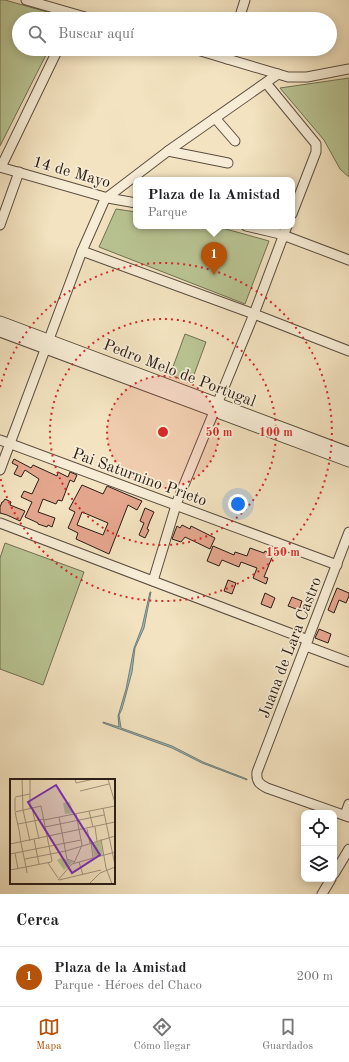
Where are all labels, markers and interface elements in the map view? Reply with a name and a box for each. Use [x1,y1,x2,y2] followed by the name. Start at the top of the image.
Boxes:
[12,12,337,56] search box
[26,23,48,45] icon: search
[58,27,134,42] text: Buscar aquí
[31,154,112,192] street label: 14 de Mayo
[133,177,295,229] popup
[148,188,280,203] text: Plaza de la Amistad
[148,206,187,219] text: Parque
[201,242,227,275] pin: 1
[101,337,258,410] street label: Pedro Melo de Portugal
[156,425,170,439] centre of rings
[206,426,233,439] text: 50 m
[259,427,293,439] text: 100 m
[70,446,209,510] street label: Pai Saturnino Prieto
[228,494,248,514] your location
[266,546,300,559] text: 150 m
[257,575,325,720] street label: Juana de Lara Castro
[10,779,115,884] inset map
[301,810,337,882] map controls
[301,810,337,846] button: locate
[301,846,337,882] button: layers
[16,912,59,929] text: Cerca
[54,961,187,976] text: Plaza de la Amistad
[25,970,33,983] text: 1
[296,970,333,983] text: 200 m
[54,979,202,992] text: Parque · Héroes del Chaco
[36,1016,62,1054] tab: Mapa
[133,1016,190,1054] tab: Cómo llegar
[262,1016,313,1054] tab: Guardados

